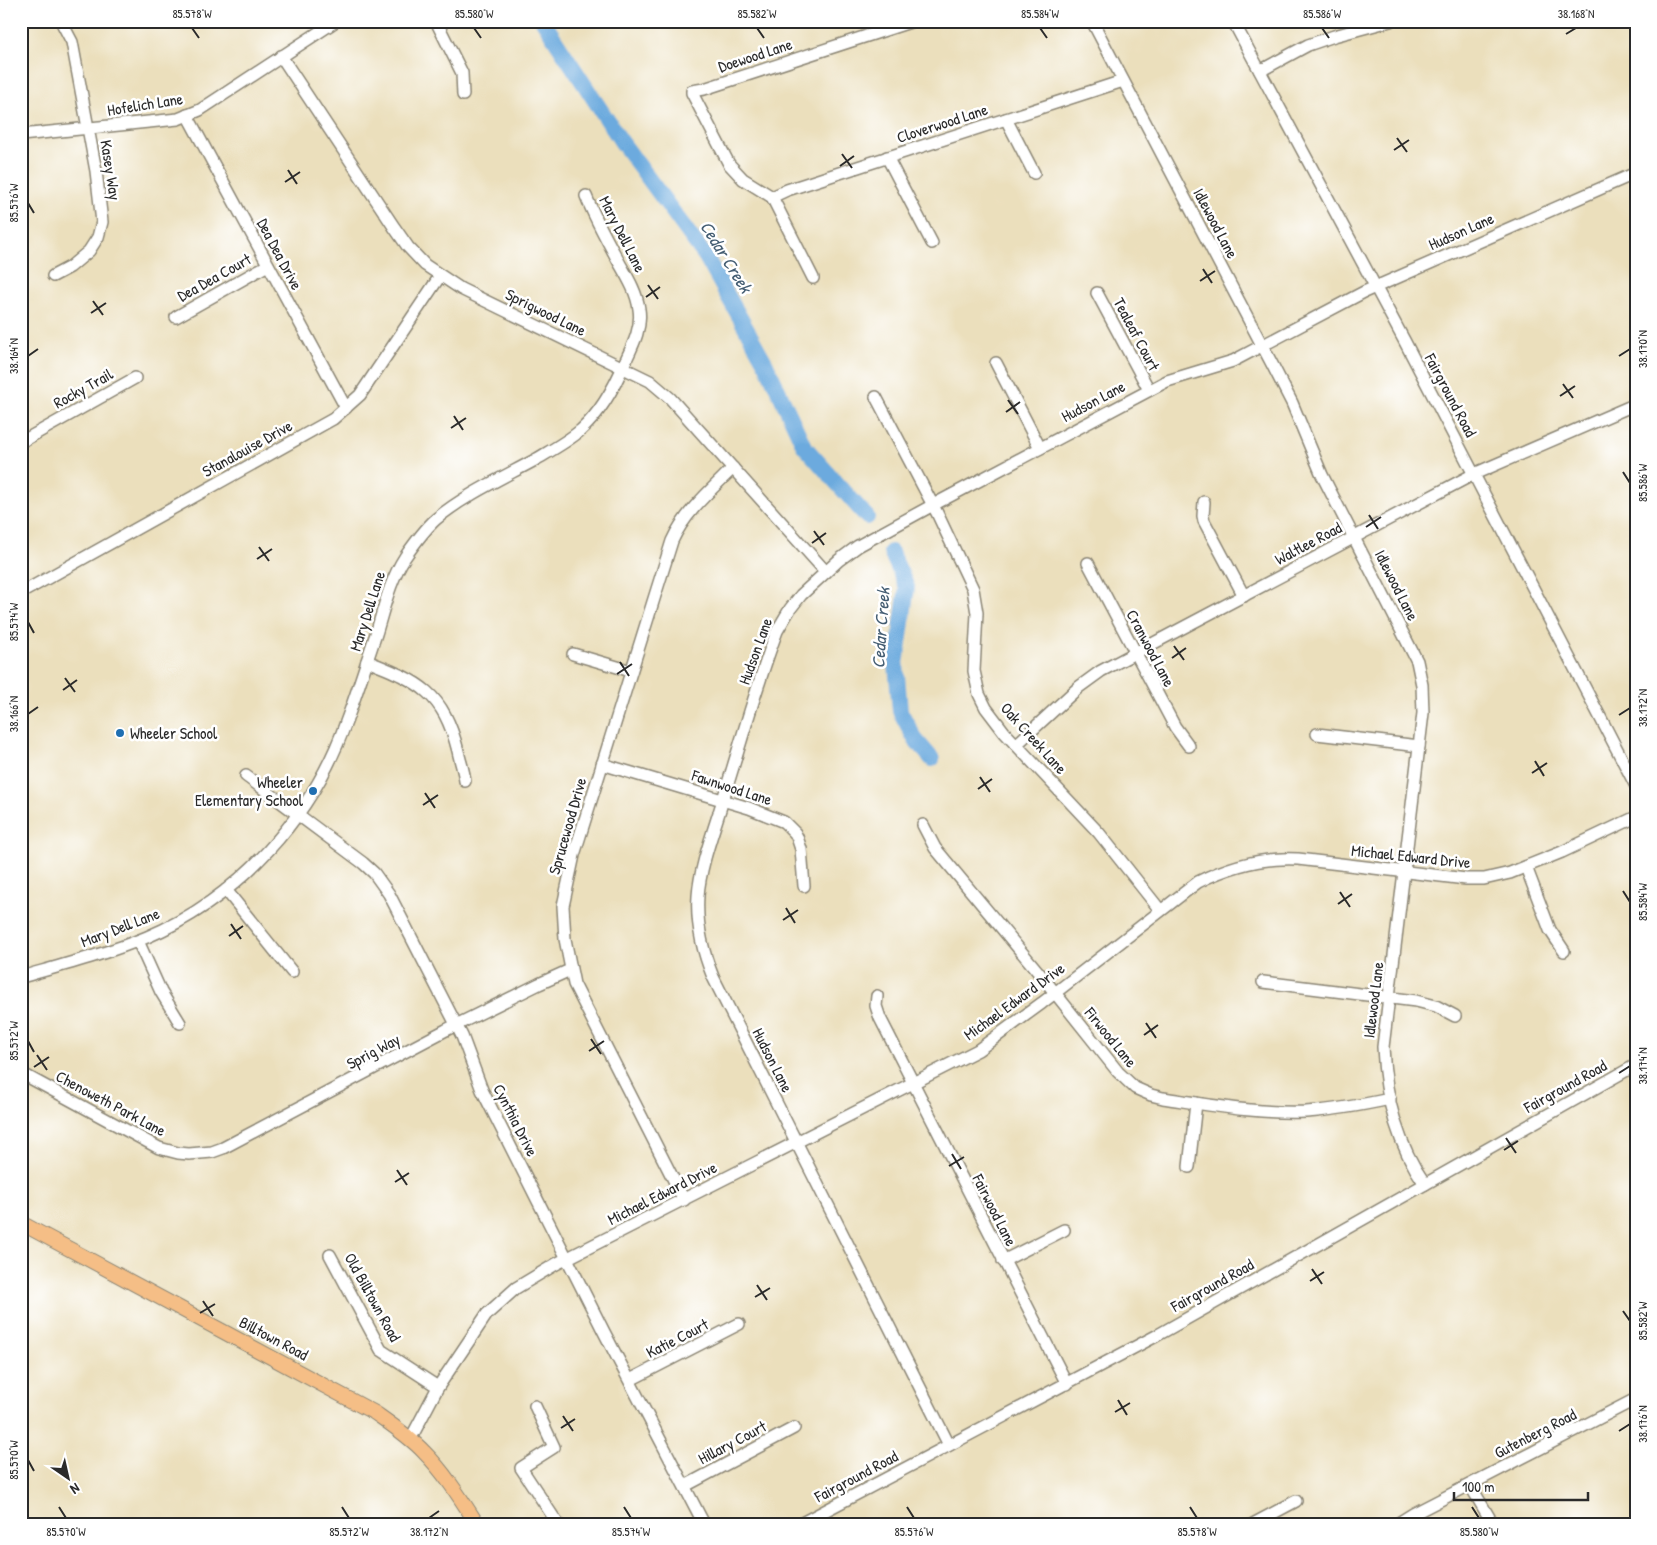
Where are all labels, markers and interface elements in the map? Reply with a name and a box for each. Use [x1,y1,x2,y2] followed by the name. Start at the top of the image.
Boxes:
[172,5,212,22] text: 85.578°W
[455,5,494,22] text: 85.580°W
[738,5,777,22] text: 85.582°W
[1021,5,1059,22] text: 85.584°W
[1303,5,1342,22] text: 85.586°W
[1558,5,1594,22] text: 38.168°N
[715,33,795,77] street label: Doewood Lane
[106,87,185,121] street label: Hofelich Lane
[894,98,991,148] street label: Cloverwood Lane
[95,138,127,202] street label: Kasey Way
[5,183,22,222] text: 85.576°W
[1188,184,1244,263] street label: Idlewood Lane
[594,192,652,276] street label: Mary Dell Lane
[1425,207,1498,255] street label: Hudson Lane
[252,214,308,294] street label: Dea Dea Drive
[694,216,759,299] water label: Cedar Creek
[173,247,255,306] street label: Dea Dea Court
[502,283,591,341] street label: Sprigwood Lane
[1109,294,1166,375] street label: Tealeaf Court
[1634,330,1651,368] text: 38.170°N
[5,338,22,374] text: 38.164°N
[1419,349,1482,441] street label: Fairground Road
[49,362,117,413] street label: Rocky Trail
[1057,375,1129,427] street label: Hudson Lane
[198,414,296,482] street label: Stanalouise Drive
[1634,463,1651,502] text: 85.586°W
[1271,516,1345,570] street label: Waltlee Road
[1370,546,1424,625] street label: Idlewood Lane
[344,568,390,654] street label: Mary Dell Lane
[865,585,896,669] water label: Cedar Creek
[5,602,22,641] text: 85.574°W
[1121,606,1181,691] street label: Cranwood Lane
[733,614,777,687] street label: Hudson Lane
[1634,689,1651,727] text: 38.172°N
[5,696,22,732] text: 38.166°N
[996,697,1072,779] street label: Oak Creek Lane
[130,722,218,744] place label: Wheeler School
[114,727,126,739] marker: Wheeler School
[688,763,775,810] street label: Fawnwood Lane
[195,771,304,811] place label: Wheeler Elementary School
[543,774,591,877] street label: Sprucewood Drive
[307,785,319,797] marker: Wheeler Elementary School
[1350,839,1472,873] street label: Michael Edward Drive
[1634,883,1651,921] text: 85.584°W
[77,902,163,952] street label: Mary Dell Lane
[959,957,1069,1045] street label: Michael Edward Drive
[1357,960,1389,1039] street label: Idlewood Lane
[1079,1001,1143,1072] street label: Firwood Lane
[5,1021,22,1061] text: 85.572°W
[747,1024,799,1097] street label: Hudson Lane
[342,1028,404,1074] street label: Sprig Way
[1634,1047,1651,1085] text: 38.174°N
[1519,1054,1610,1118] street label: Fairground Road
[52,1065,170,1142] street label: Chenoweth Park Lane
[488,1080,544,1161] street label: Cynthia Drive
[604,1156,721,1230] street label: Michael Edward Drive
[967,1169,1023,1250] street label: Fairwood Lane
[340,1249,406,1345] street label: Old Billtown Road
[1166,1253,1257,1317] street label: Fairground Road
[1634,1301,1651,1340] text: 85.582°W
[236,1311,312,1365] street label: Billtown Road
[642,1313,712,1363] street label: Katie Court
[1490,1403,1580,1463] street label: Gutenberg Road
[1634,1405,1651,1443] text: 38.176°N
[694,1415,770,1469] street label: Hillary Court
[5,1440,22,1480] text: 85.570°W
[810,1445,902,1508] street label: Fairground Road
[42,1452,92,1502] north arrow
[1454,1470,1588,1502] scale bar
[1462,1476,1495,1497] text: 100 m
[67,1479,84,1499] text: N
[46,1523,86,1540] text: 85.570°W
[329,1523,369,1540] text: 85.572°W
[410,1523,448,1540] text: 38.172°N
[612,1523,651,1540] text: 85.574°W
[895,1523,934,1540] text: 85.576°W
[1177,1523,1217,1540] text: 85.578°W
[1460,1523,1499,1540] text: 85.580°W

